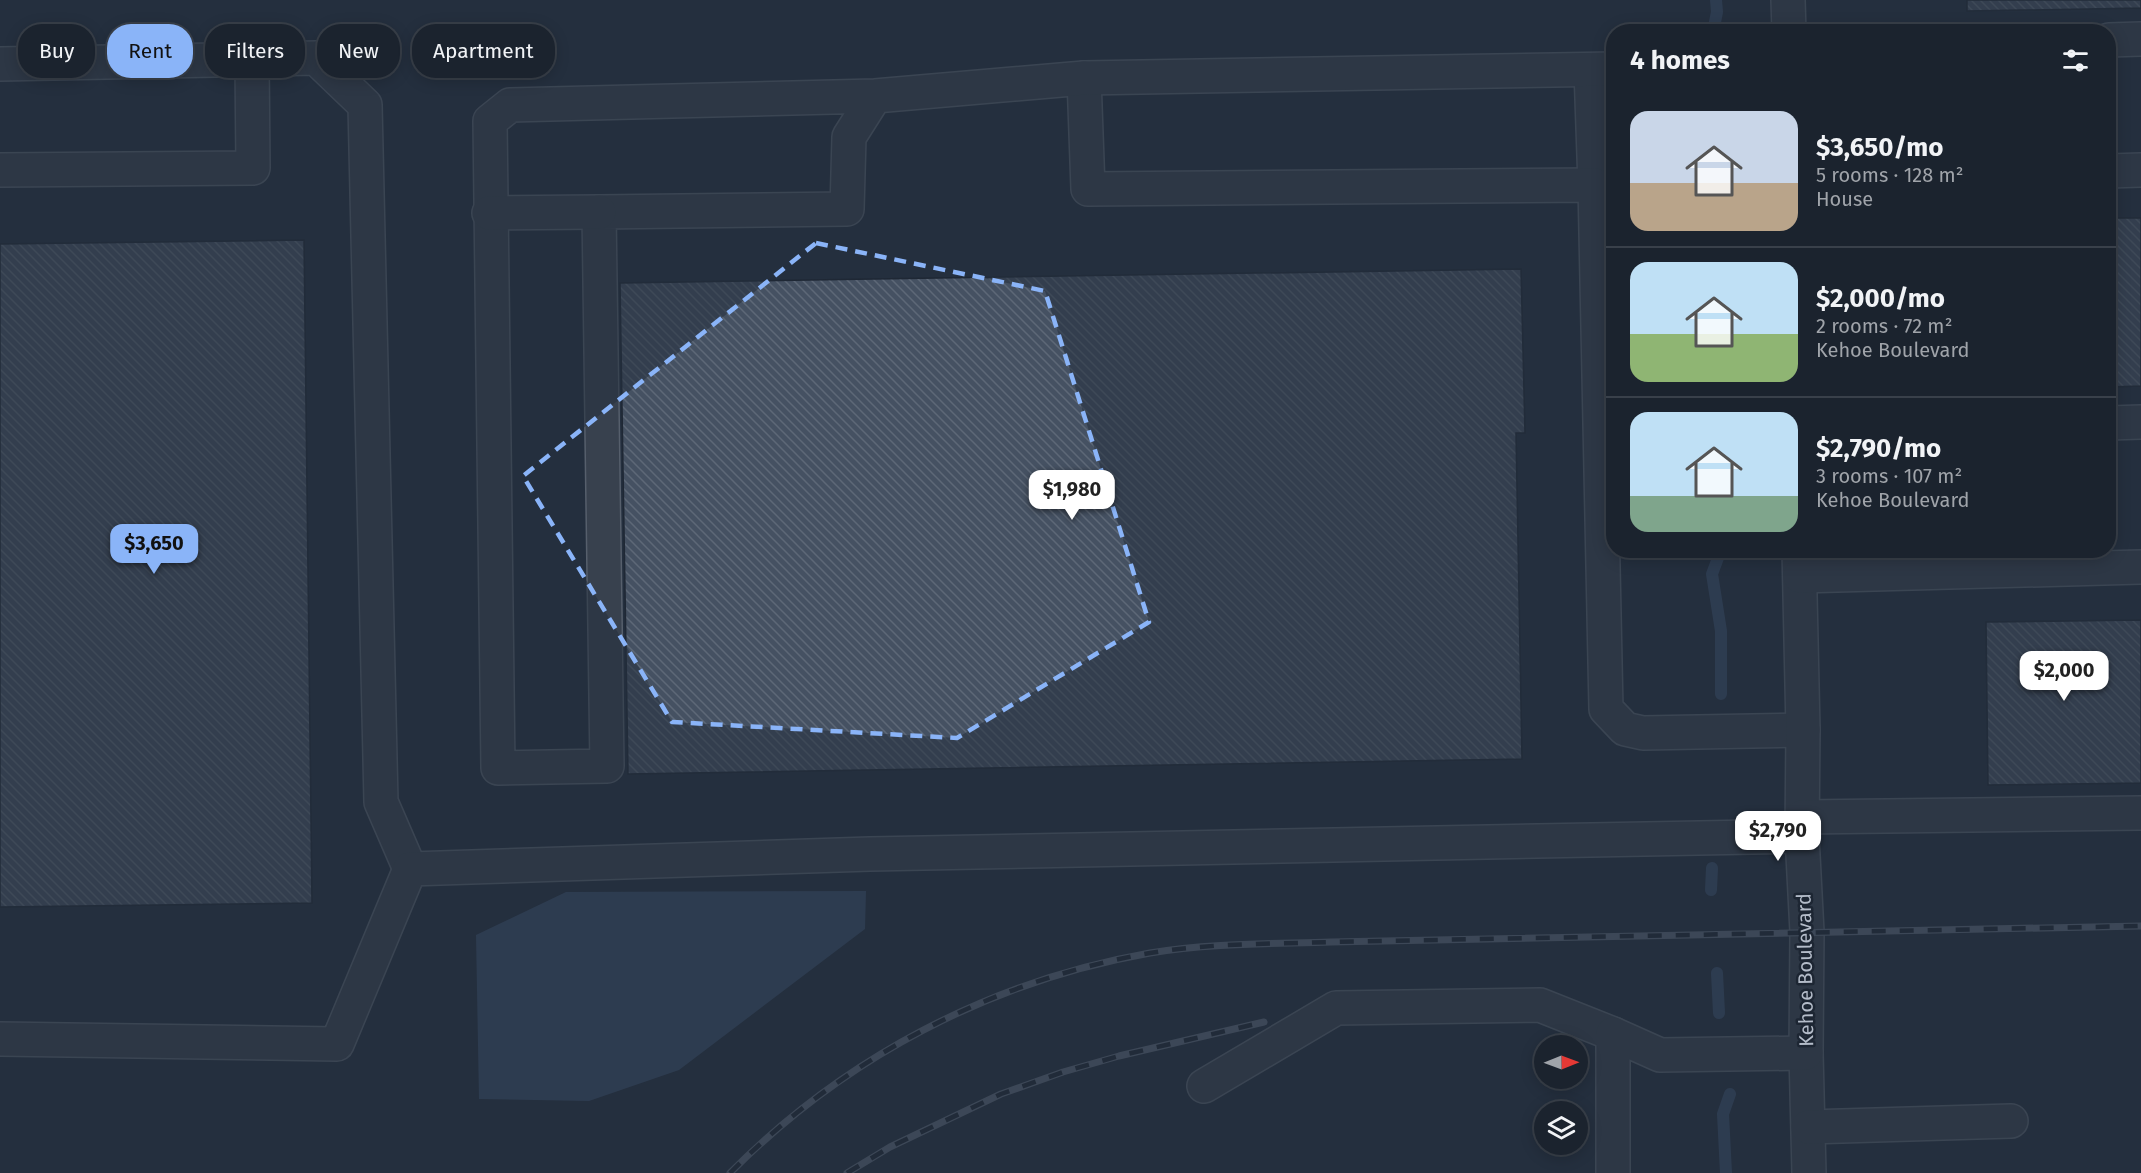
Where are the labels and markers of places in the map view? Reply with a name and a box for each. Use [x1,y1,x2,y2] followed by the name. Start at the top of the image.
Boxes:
[1023,470,1121,521] pin: $1,980
[105,524,203,575] pin: $3,650
[2015,651,2113,702] pin: $2,000
[1729,811,1827,862] pin: $2,790

